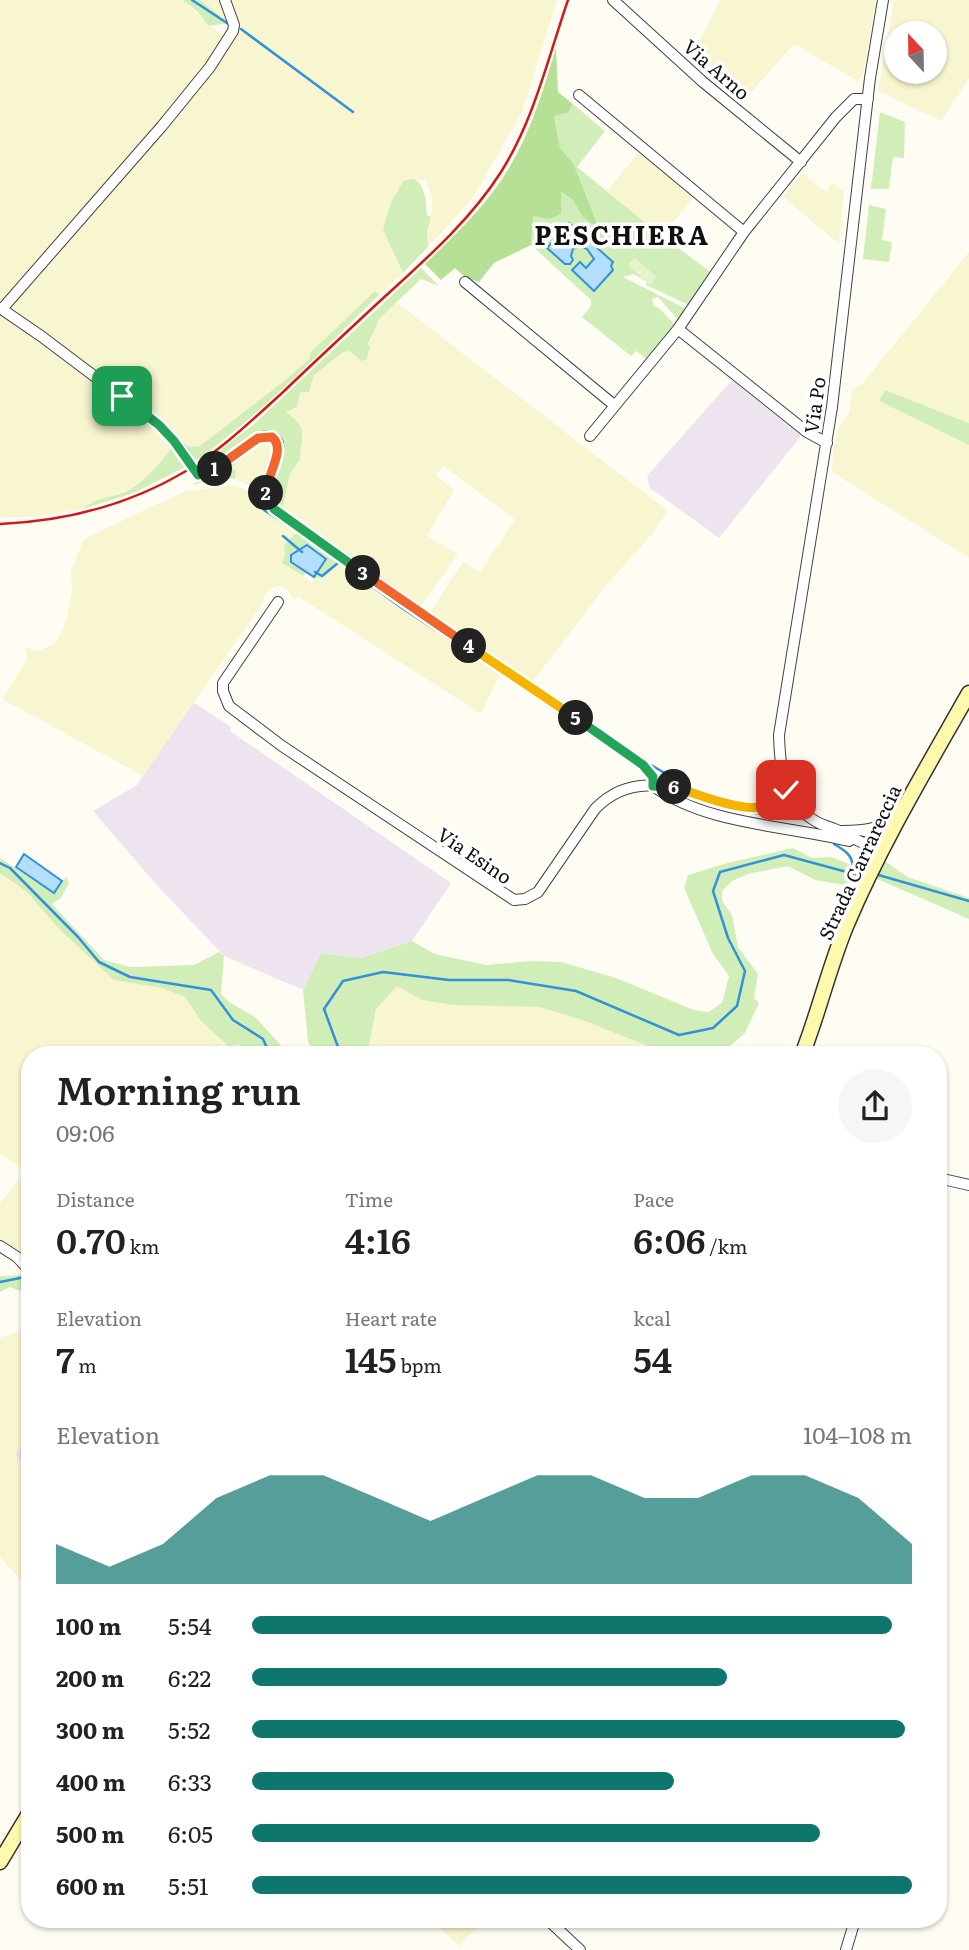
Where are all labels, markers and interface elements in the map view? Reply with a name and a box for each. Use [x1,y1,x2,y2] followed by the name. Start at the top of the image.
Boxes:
[884,21,947,84] north arrow
[884,21,947,84] map controls
[678,32,756,106] street label: Via Arno
[534,214,710,253] district label: PESCHIERA
[92,366,152,426] pin
[796,375,832,435] street label: Via Po
[103,377,141,415] icon: arrive
[198,452,232,486] pin: 1
[211,454,218,482] text: 1
[248,476,284,510] pin: 2
[260,478,271,506] text: 2
[346,556,380,590] pin: 3
[357,558,368,586] text: 3
[452,628,486,664] pin: 4
[463,631,474,659] text: 4
[558,700,594,736] pin: 5
[570,703,581,731] text: 5
[756,760,816,820] pin
[656,770,692,804] pin: 6
[767,771,805,809] icon: check
[668,772,679,800] text: 6
[811,779,908,944] street label: Strada Carrareccia
[432,820,518,890] street label: Via Esino
[56,1060,301,1117] text: Morning run
[838,1069,912,1143] button: share
[56,1115,115,1149] text: 09:06
[56,1185,135,1213] text: Distance
[345,1185,393,1213] text: Time
[633,1185,674,1213] text: Pace
[56,1213,126,1265] text: 0.70
[345,1213,411,1265] text: 4:16
[633,1213,705,1265] text: 6:06
[126,1232,159,1260] text: km
[705,1232,747,1260] text: /km
[56,1304,142,1332] text: Elevation
[345,1304,437,1332] text: Heart rate
[633,1304,671,1332] text: kcal
[56,1332,75,1384] text: 7
[345,1332,397,1384] text: 145
[633,1332,672,1384] text: 54
[75,1351,97,1379] text: m
[397,1351,442,1379] text: bpm
[56,1417,160,1451] text: Elevation
[803,1417,912,1451] text: 104–108 m
[56,1608,121,1642] text: 100 m
[168,1608,212,1642] text: 5:54
[56,1660,124,1694] text: 200 m
[168,1660,211,1694] text: 6:22
[56,1712,125,1746] text: 300 m
[168,1712,210,1746] text: 5:52
[56,1764,126,1798] text: 400 m
[168,1764,212,1798] text: 6:33
[56,1816,124,1850] text: 500 m
[168,1816,213,1850] text: 6:05
[56,1868,125,1902] text: 600 m
[168,1868,208,1902] text: 5:51

